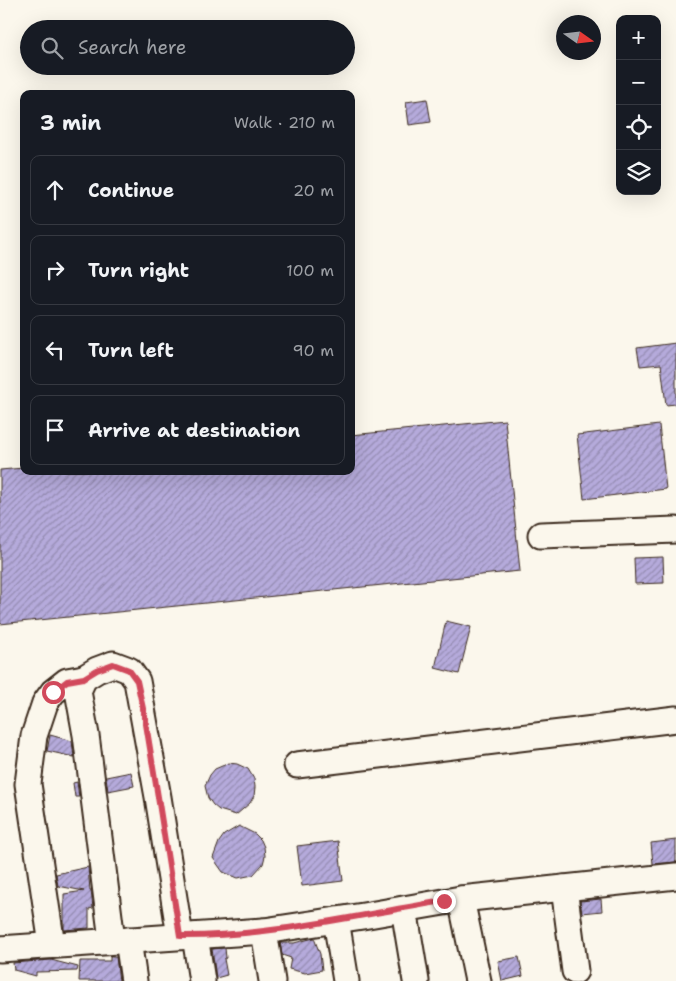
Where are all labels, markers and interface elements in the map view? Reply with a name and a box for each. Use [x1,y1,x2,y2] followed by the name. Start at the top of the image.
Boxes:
[556,15,601,60] north arrow
[616,15,661,195] map controls
[616,15,661,60] button: +
[20,20,355,75] search box
[38,34,66,62] icon: search
[78,35,187,60] text: Search here
[616,60,661,105] button: −
[616,105,661,150] button: locate
[40,109,101,137] text: 3 min
[234,112,335,133] text: Walk · 210 m
[616,150,661,195] button: layers
[41,176,69,204] icon: ahead
[88,178,174,203] text: Continue
[293,180,334,201] text: 20 m
[41,256,69,284] icon: right
[88,258,189,283] text: Turn right
[286,260,334,281] text: 100 m
[41,336,69,364] icon: left
[88,338,174,363] text: Turn left
[293,340,334,361] text: 90 m
[41,416,69,444] icon: arrive
[88,418,300,443] text: Arrive at destination
[42,681,65,704] route start
[433,890,456,913] route end

